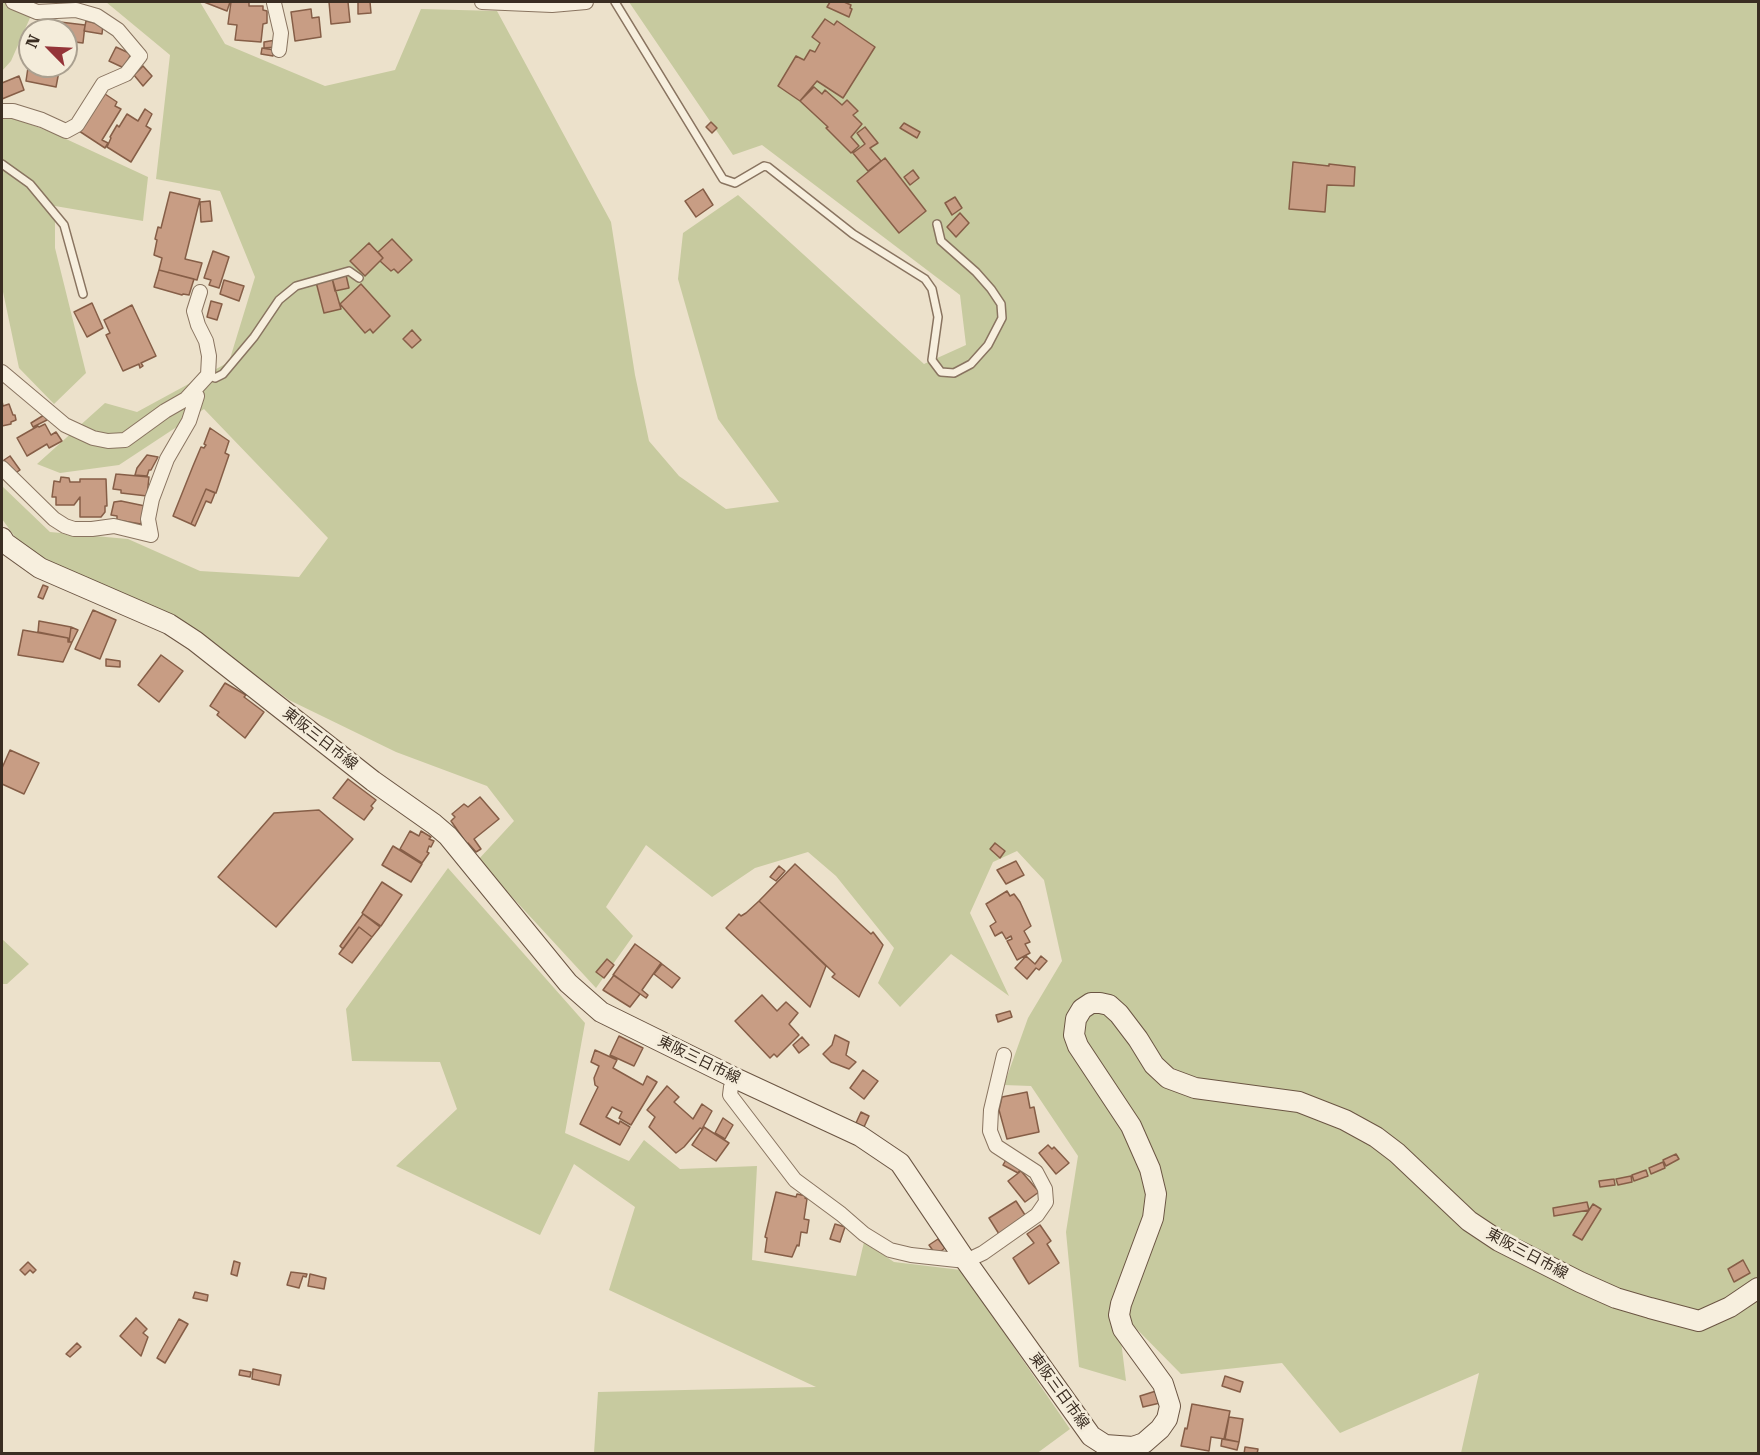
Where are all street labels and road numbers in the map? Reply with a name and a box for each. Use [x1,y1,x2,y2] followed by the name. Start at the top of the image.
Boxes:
[279,704,361,774] street label: 東阪三日市線
[655,1032,743,1088] street label: 東阪三日市線
[1483,1225,1571,1283] street label: 東阪三日市線
[1025,1349,1093,1433] street label: 東阪三日市線

